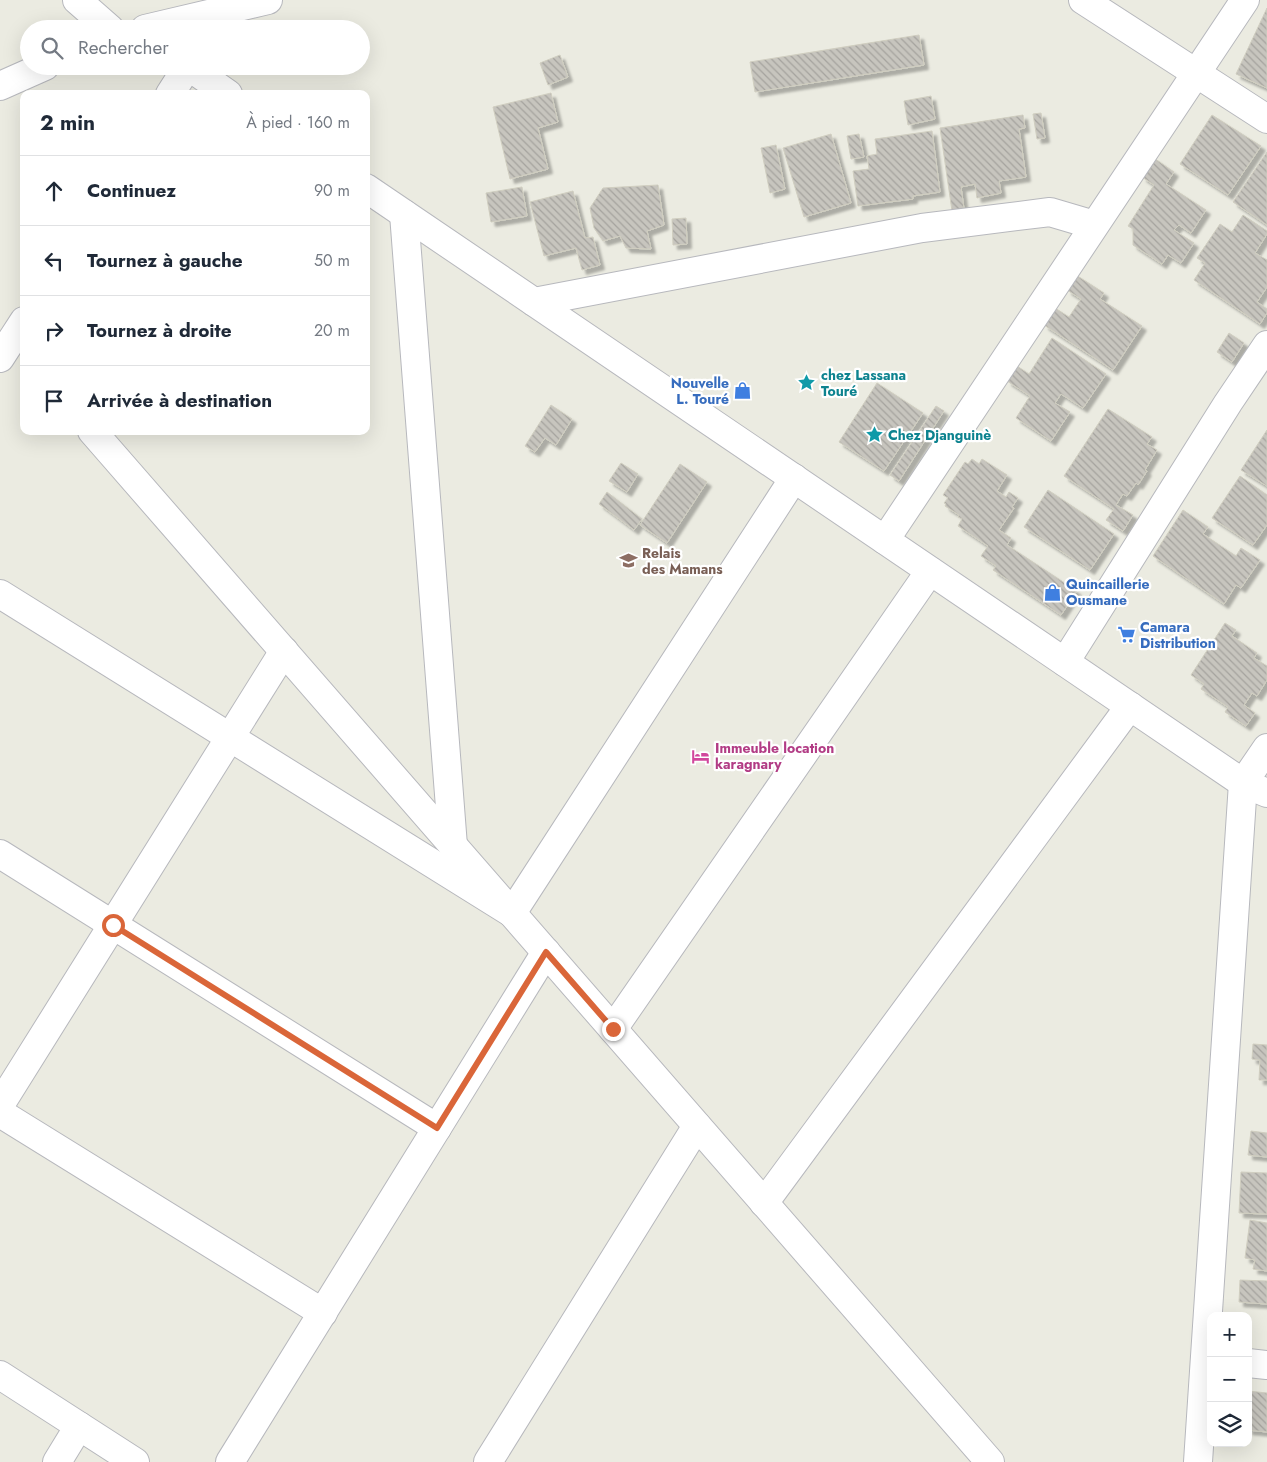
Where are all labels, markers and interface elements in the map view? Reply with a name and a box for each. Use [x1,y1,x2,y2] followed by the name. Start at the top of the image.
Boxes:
[20,20,370,75] search box
[38,34,66,62] icon: search
[78,34,169,61] text: Rechercher
[40,108,95,138] text: 2 min
[246,111,350,134] text: À pied · 160 m
[40,177,68,205] icon: ahead
[87,177,176,204] text: Continuez
[314,179,350,202] text: 90 m
[40,247,68,275] icon: left
[87,247,243,274] text: Tournez à gauche
[314,249,350,272] text: 50 m
[40,317,68,345] icon: right
[87,317,232,344] text: Tournez à droite
[314,319,350,342] text: 20 m
[821,365,906,401] place label: chez Lassana Touré
[671,373,729,409] place label: Nouvelle L. Touré
[797,373,817,393] place icon: chez Lassana Touré
[733,381,753,401] shop icon: Nouvelle L. Touré
[40,387,68,415] icon: arrive
[87,387,272,414] text: Arrivée à destination
[864,425,884,445] place icon: Chez Djanguinè
[888,425,991,445] place label: Chez Djanguinè
[642,543,723,579] place label: Relais des Mamans
[618,551,638,571] school or university icon: Relais des Mamans
[1066,574,1150,610] place label: Quincaillerie Ousmane
[1042,582,1062,602] shop icon: Quincaillerie Ousmane
[1140,617,1216,653] place label: Camara Distribution
[1116,625,1136,645] supermarket icon: Camara Distribution
[715,738,834,774] place label: Immeuble location karagnary
[691,746,711,766] hotel icon: Immeuble location karagnary
[102,914,125,937] route start
[602,1018,625,1041] route end
[1207,1312,1252,1447] map controls
[1207,1312,1252,1357] button: +
[1207,1357,1252,1402] button: −
[1207,1402,1252,1447] button: layers

